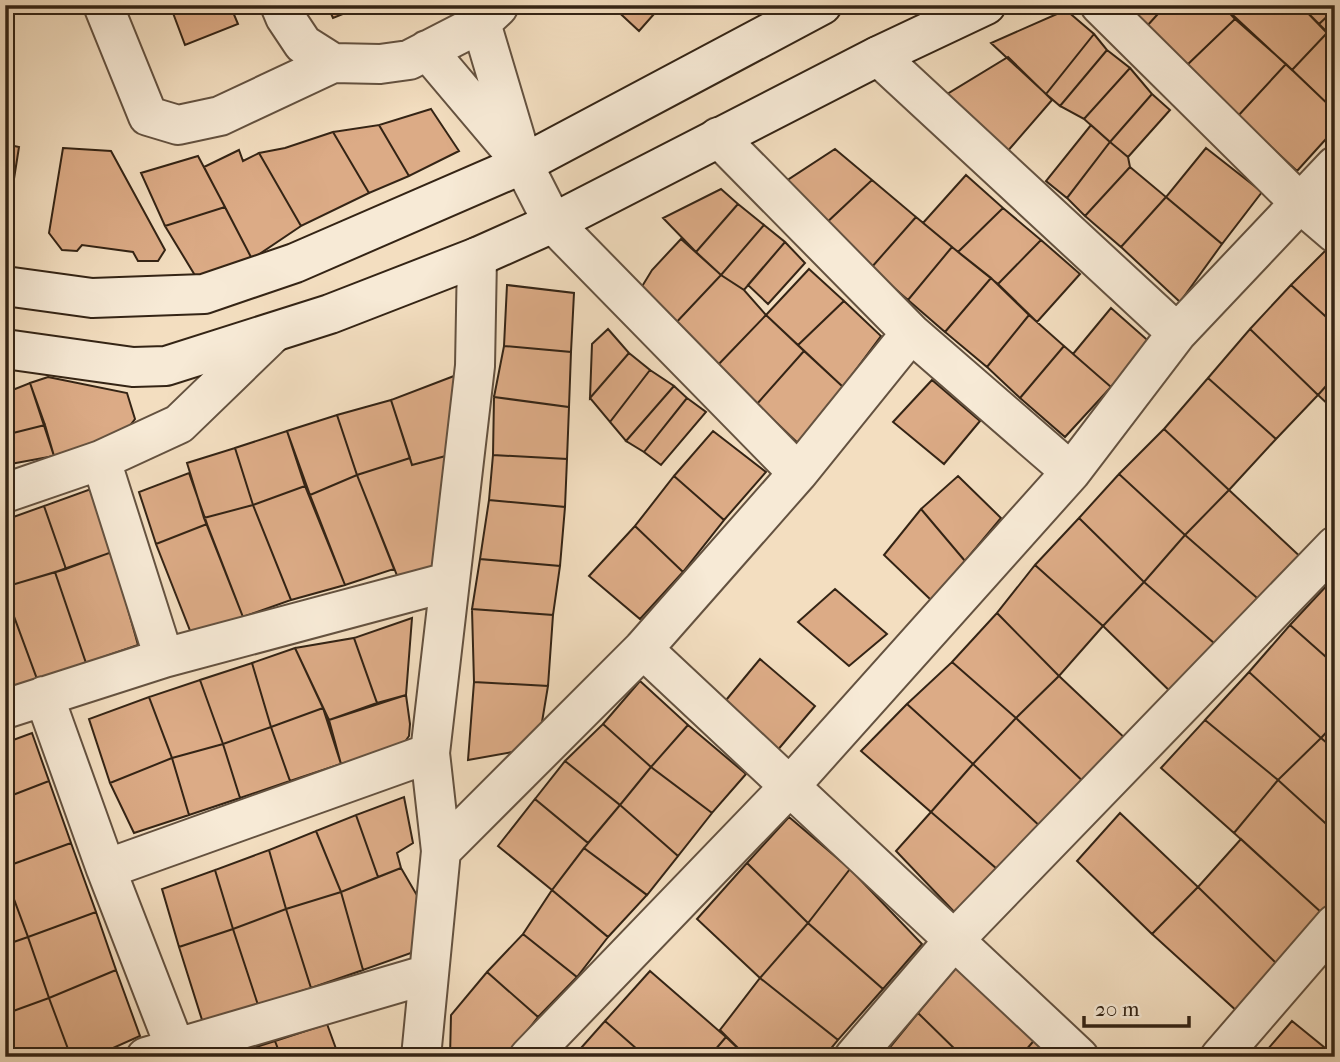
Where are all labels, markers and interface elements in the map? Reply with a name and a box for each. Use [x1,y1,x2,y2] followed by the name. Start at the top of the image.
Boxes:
[1084,985,1190,1029] scale bar
[1095,997,1140,1021] text: 20 m

